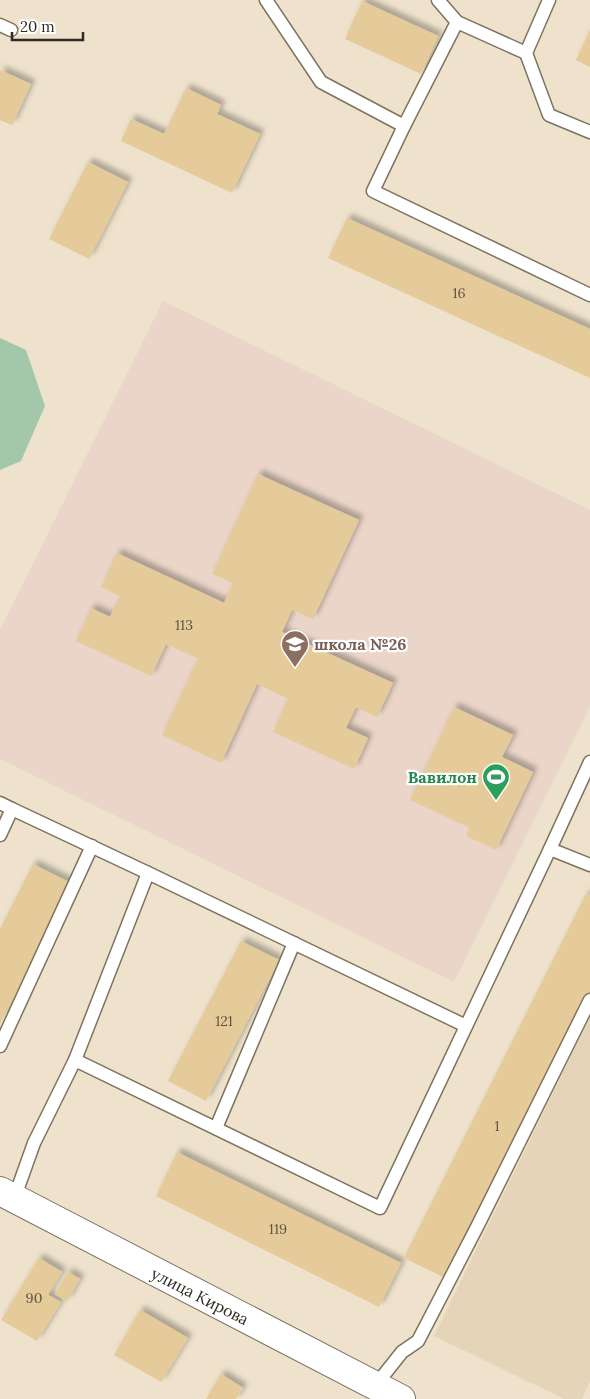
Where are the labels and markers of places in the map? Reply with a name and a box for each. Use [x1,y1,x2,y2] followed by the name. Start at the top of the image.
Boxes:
[280,629,310,668] school or university icon: школа №26
[314,634,407,654] place label: школа №26
[481,762,511,801] sports icon: Вавилон
[408,767,477,787] place label: Вавилон

